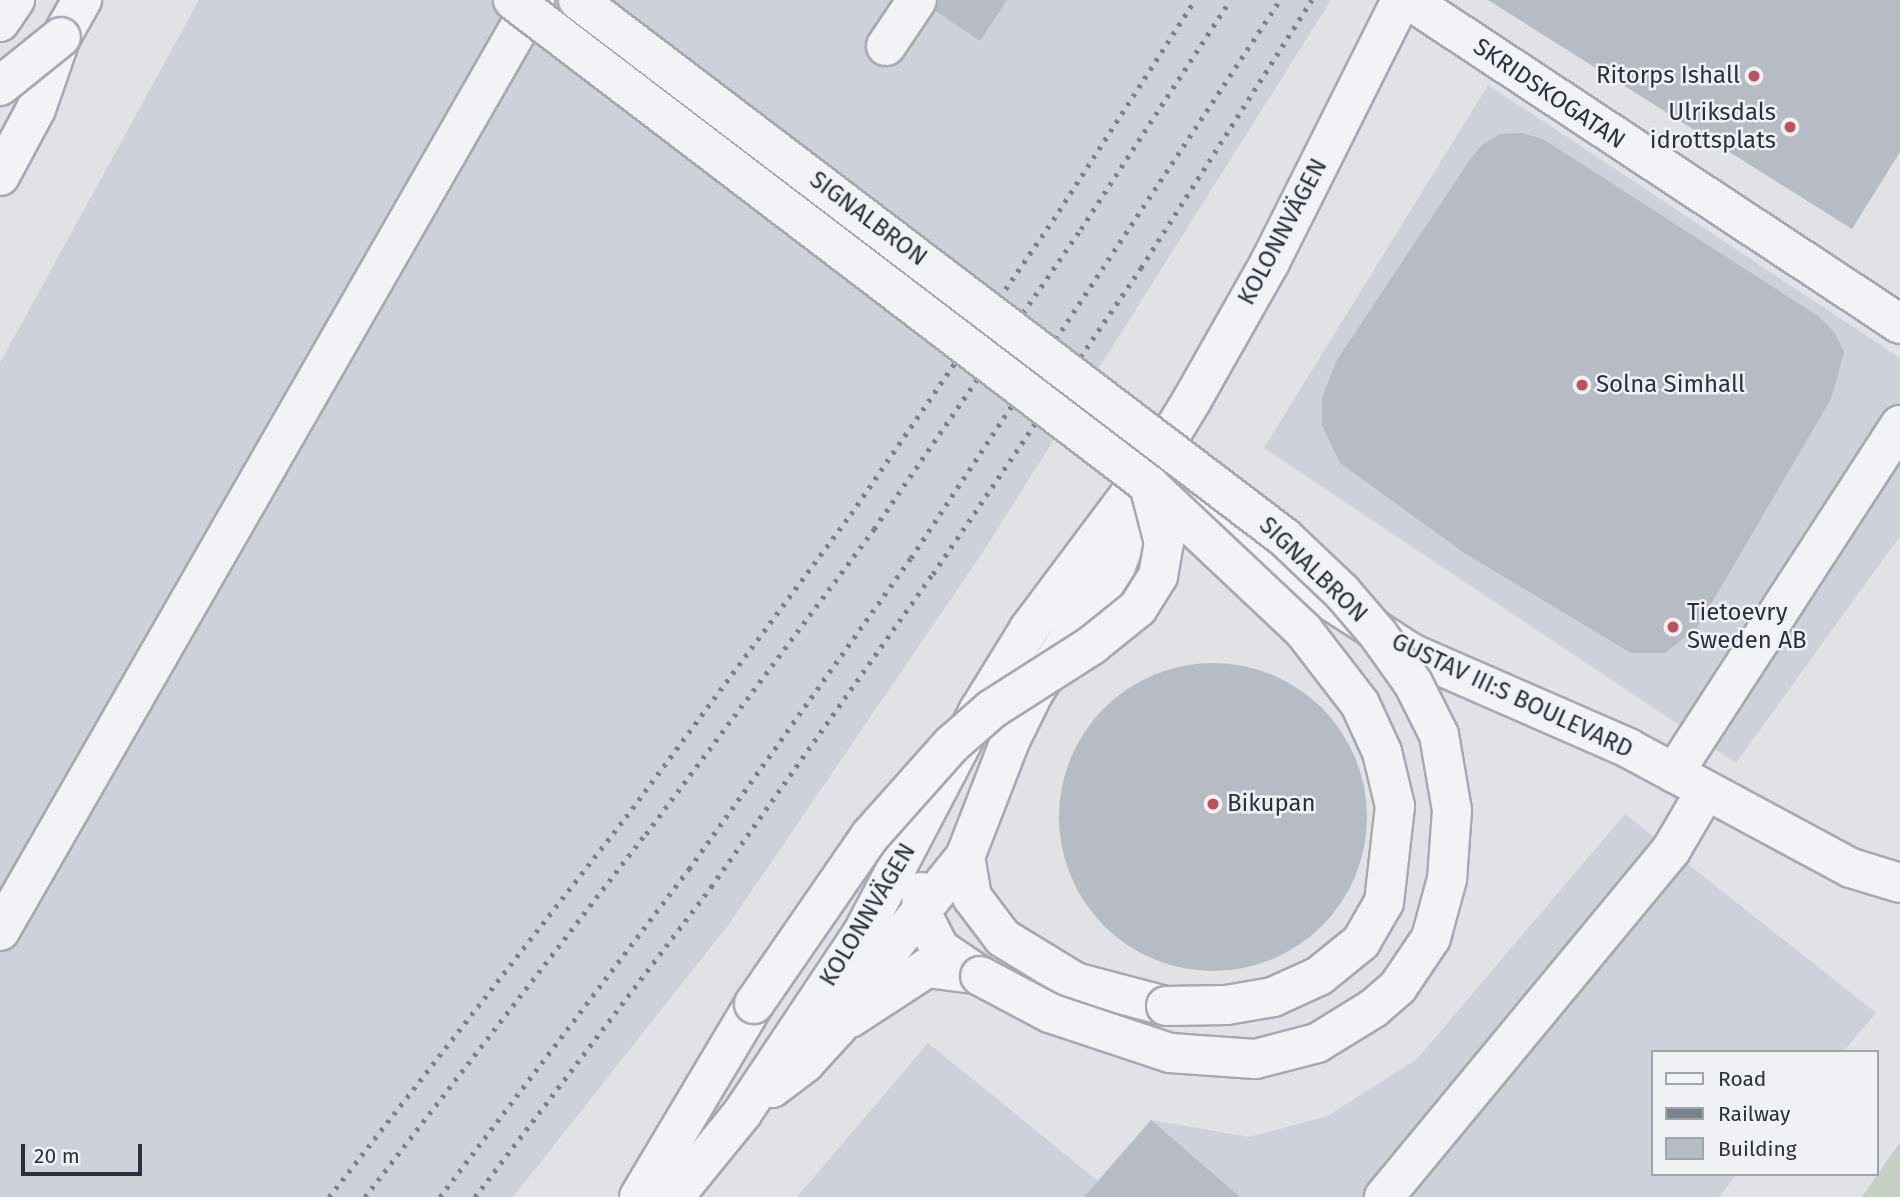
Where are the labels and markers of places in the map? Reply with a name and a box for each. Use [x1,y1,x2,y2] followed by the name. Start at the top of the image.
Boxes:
[1596,62,1740,90] place label: Ritorps Ishall
[1746,68,1762,84] marker: Ritorps Ishall
[1650,99,1776,155] place label: Ulriksdals idrottsplats
[1782,119,1798,135] marker: Ulriksdals idrottsplats
[1596,371,1745,399] place label: Solna Simhall
[1574,377,1590,393] marker: Solna Simhall
[1687,599,1807,655] place label: Tietoevry Sweden AB
[1665,619,1681,635] marker: Tietoevry Sweden AB
[1227,790,1316,818] place label: Bikupan
[1205,796,1221,812] marker: Bikupan

